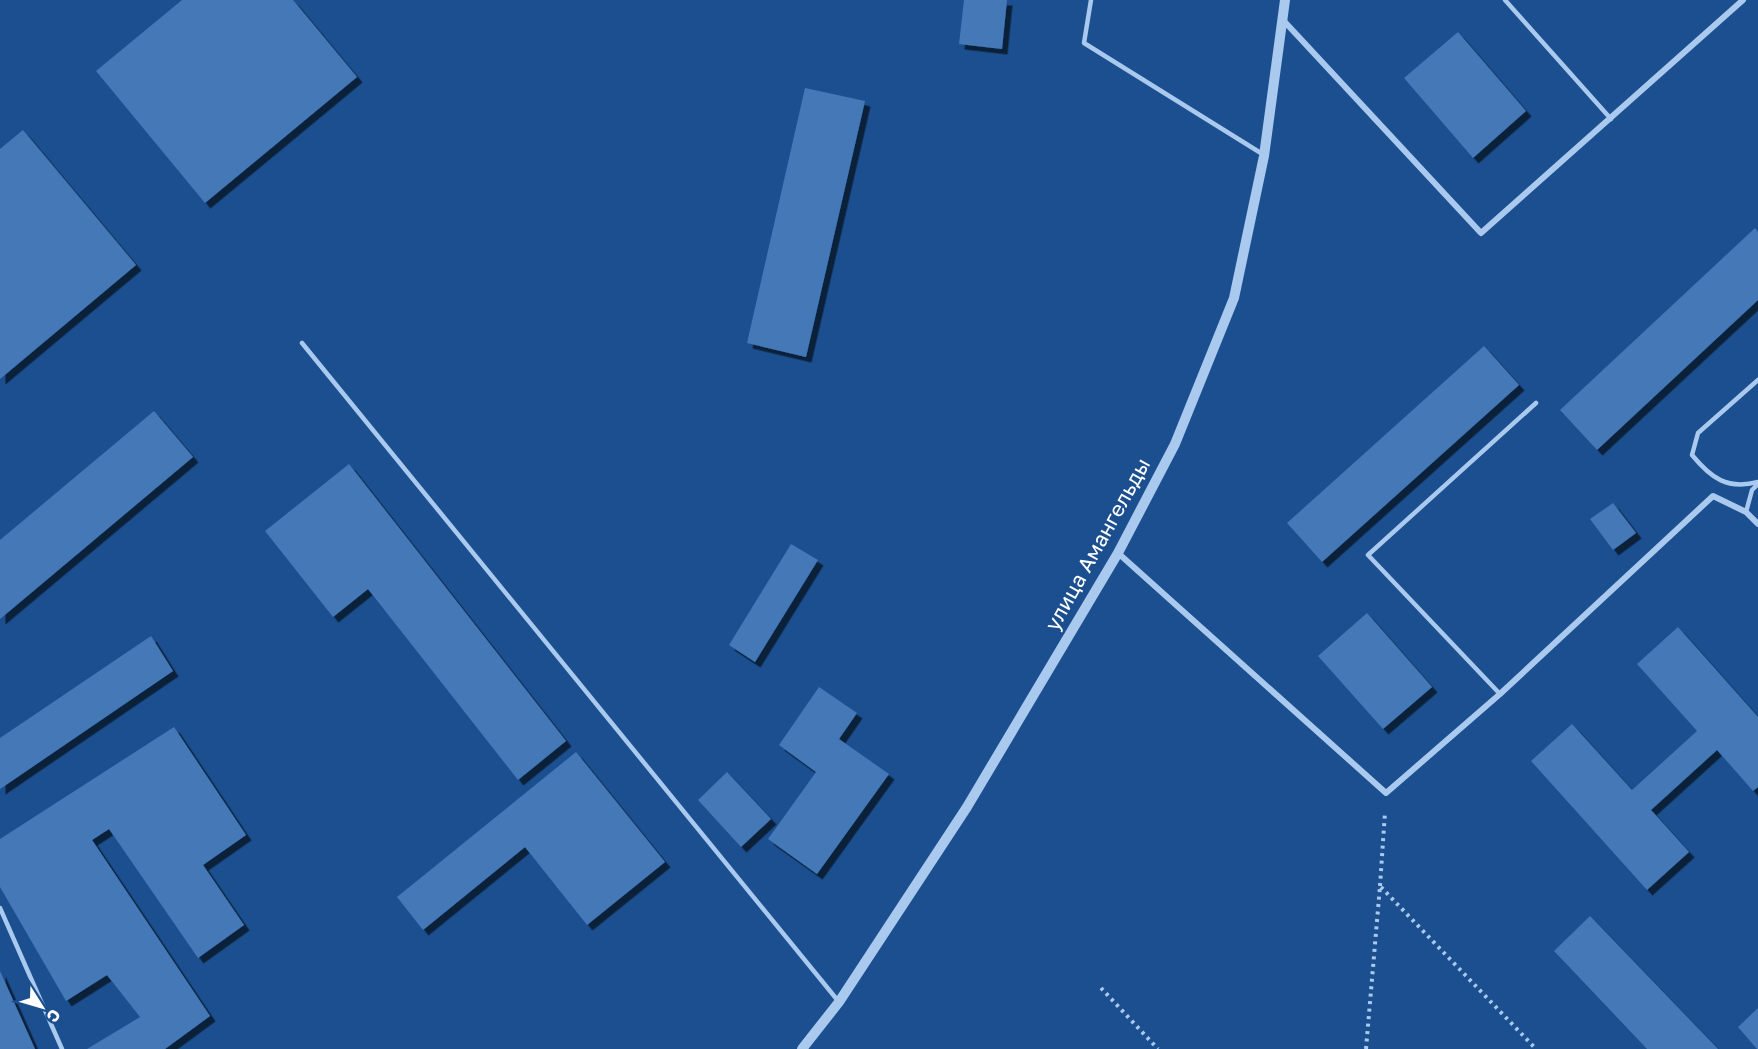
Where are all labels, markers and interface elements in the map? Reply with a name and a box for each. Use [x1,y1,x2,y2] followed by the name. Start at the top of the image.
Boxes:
[1039,453,1155,635] street label: улица Амангельды
[12,977,72,1037] north arrow
[43,1005,65,1027] text: С

